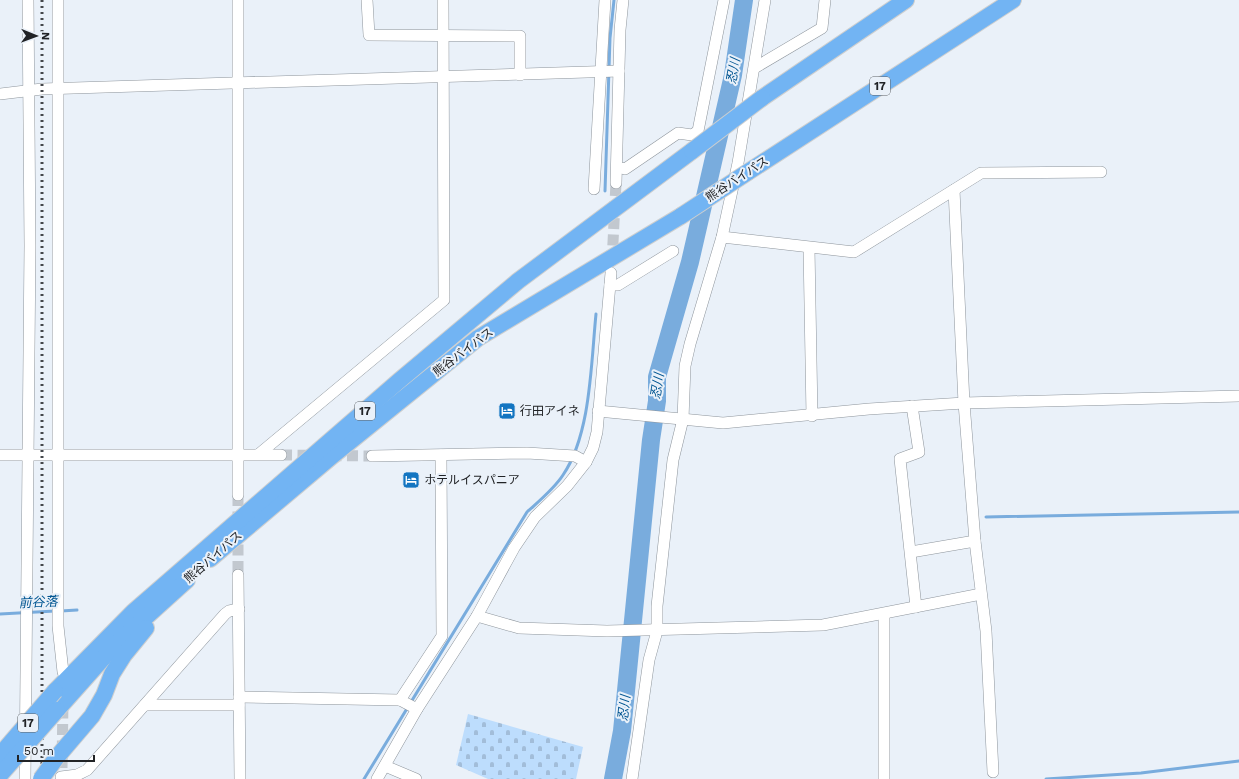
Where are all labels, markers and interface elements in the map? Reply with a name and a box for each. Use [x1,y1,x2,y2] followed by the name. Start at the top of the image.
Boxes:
[16,16,56,56] north arrow
[39,32,52,40] text: N
[723,55,743,85] water label: 忍川
[870,77,890,95] road number: 17
[703,154,771,204] street label: 熊谷バイパス
[430,325,496,379] street label: 熊谷バイパス
[648,370,667,400] water label: 忍川
[497,401,517,421] hotel icon: 行田アイネ
[355,402,375,420] road number: 17
[520,404,579,418] place label: 行田アイネ
[401,470,421,490] hotel icon: ホテルイスパニア
[424,473,520,487] place label: ホテルイスパニア
[181,528,245,586] street label: 熊谷バイパス
[18,593,60,611] water label: 前谷落
[615,692,633,722] water label: 忍川
[18,714,38,732] road number: 17
[18,737,94,763] scale bar
[24,744,54,758] text: 50 m

